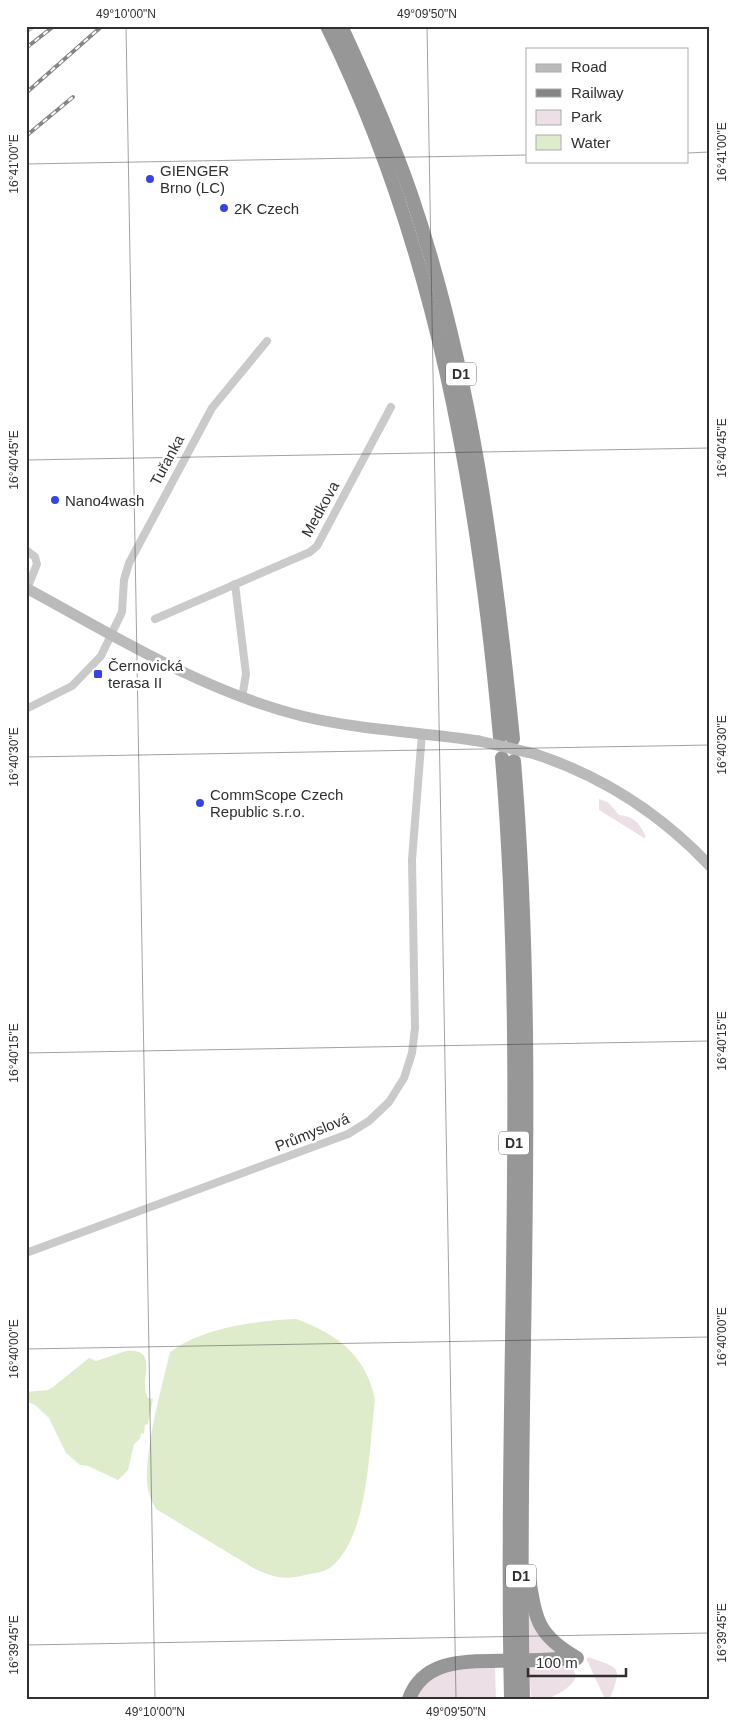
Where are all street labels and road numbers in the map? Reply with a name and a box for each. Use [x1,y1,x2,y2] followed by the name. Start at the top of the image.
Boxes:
[446,362,476,386] road number: D1
[147,431,188,488] street label: Tuřanka
[298,478,343,540] street label: Medkova
[272,1109,352,1155] street label: Průmyslová
[499,1132,529,1154] road number: D1
[506,1564,536,1588] road number: D1

